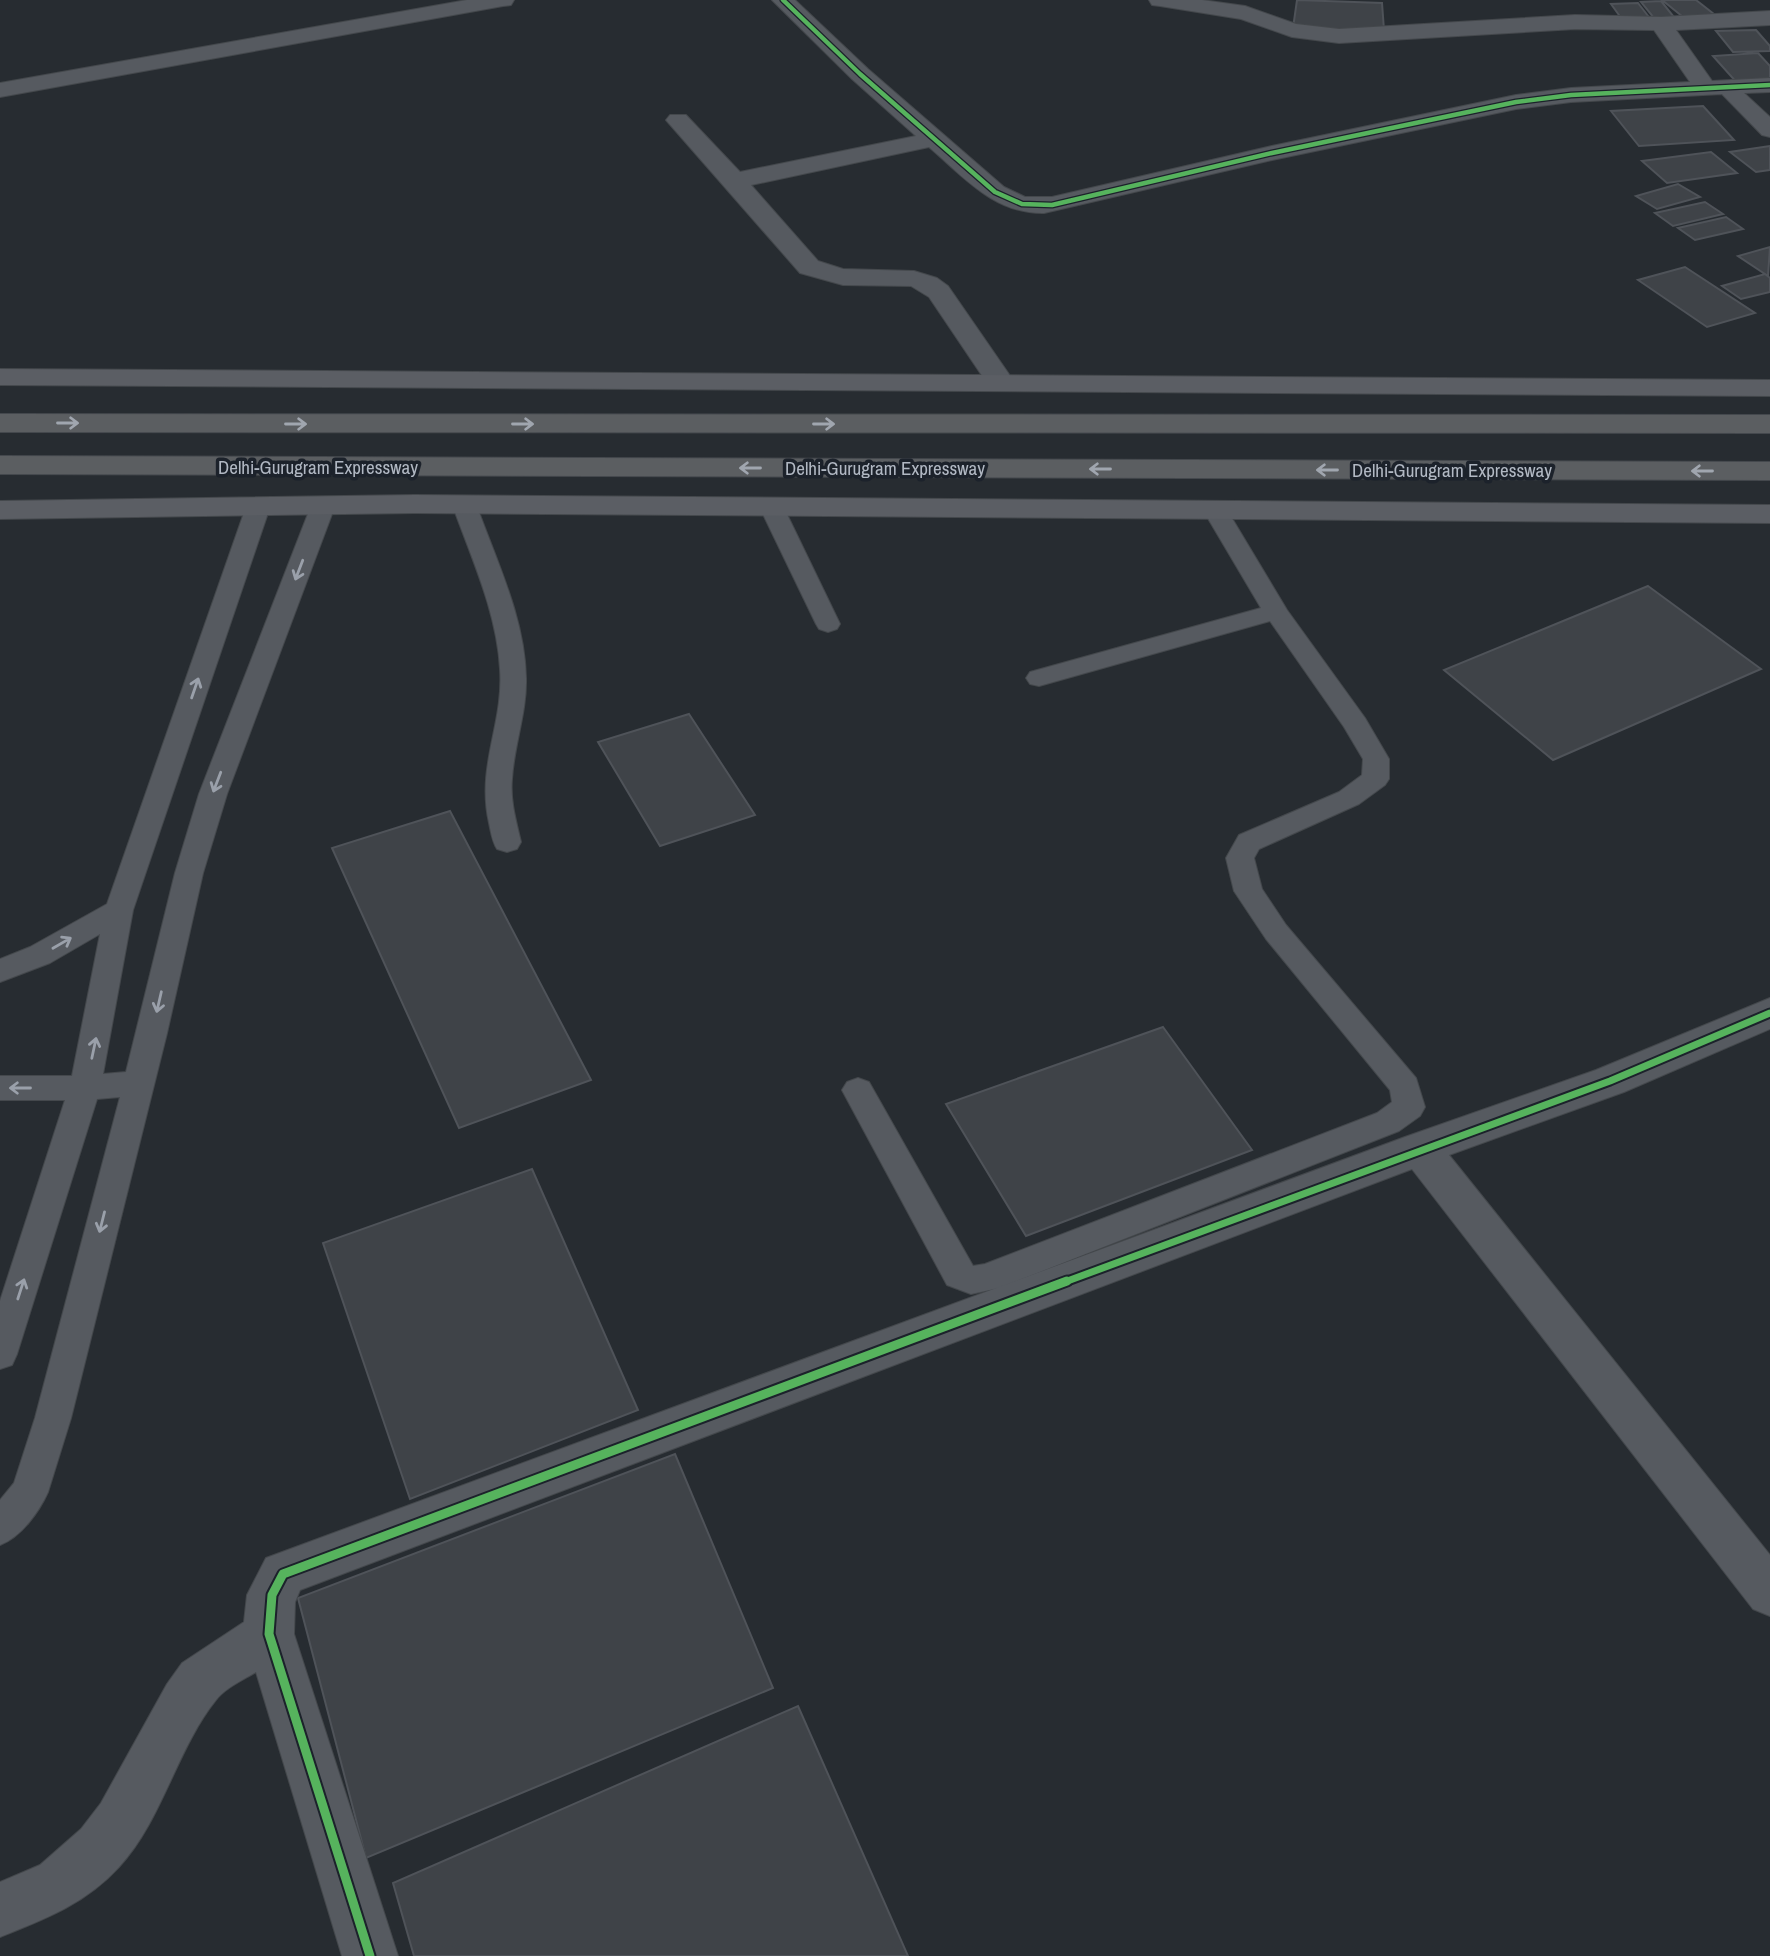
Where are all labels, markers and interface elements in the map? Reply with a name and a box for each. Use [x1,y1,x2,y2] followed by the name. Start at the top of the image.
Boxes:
[56,416,79,430] one-way arrow
[284,417,307,431] one-way arrow
[511,417,534,431] one-way arrow
[812,417,835,431] one-way arrow
[218,454,418,480] street label: Delhi-Gurugram Expressway
[785,455,985,481] street label: Delhi-Gurugram Expressway
[1352,457,1552,483] street label: Delhi-Gurugram Expressway
[739,461,762,475] one-way arrow
[1089,462,1112,476] one-way arrow
[1316,463,1339,477] one-way arrow
[1691,464,1714,478] one-way arrow
[292,558,304,580] one-way arrow
[190,677,202,699] one-way arrow
[210,771,223,792] one-way arrow
[51,936,71,950] one-way arrow
[152,990,165,1013] one-way arrow
[88,1037,102,1060] one-way arrow
[9,1081,32,1095] one-way arrow
[95,1210,108,1233] one-way arrow
[16,1278,28,1300] one-way arrow

